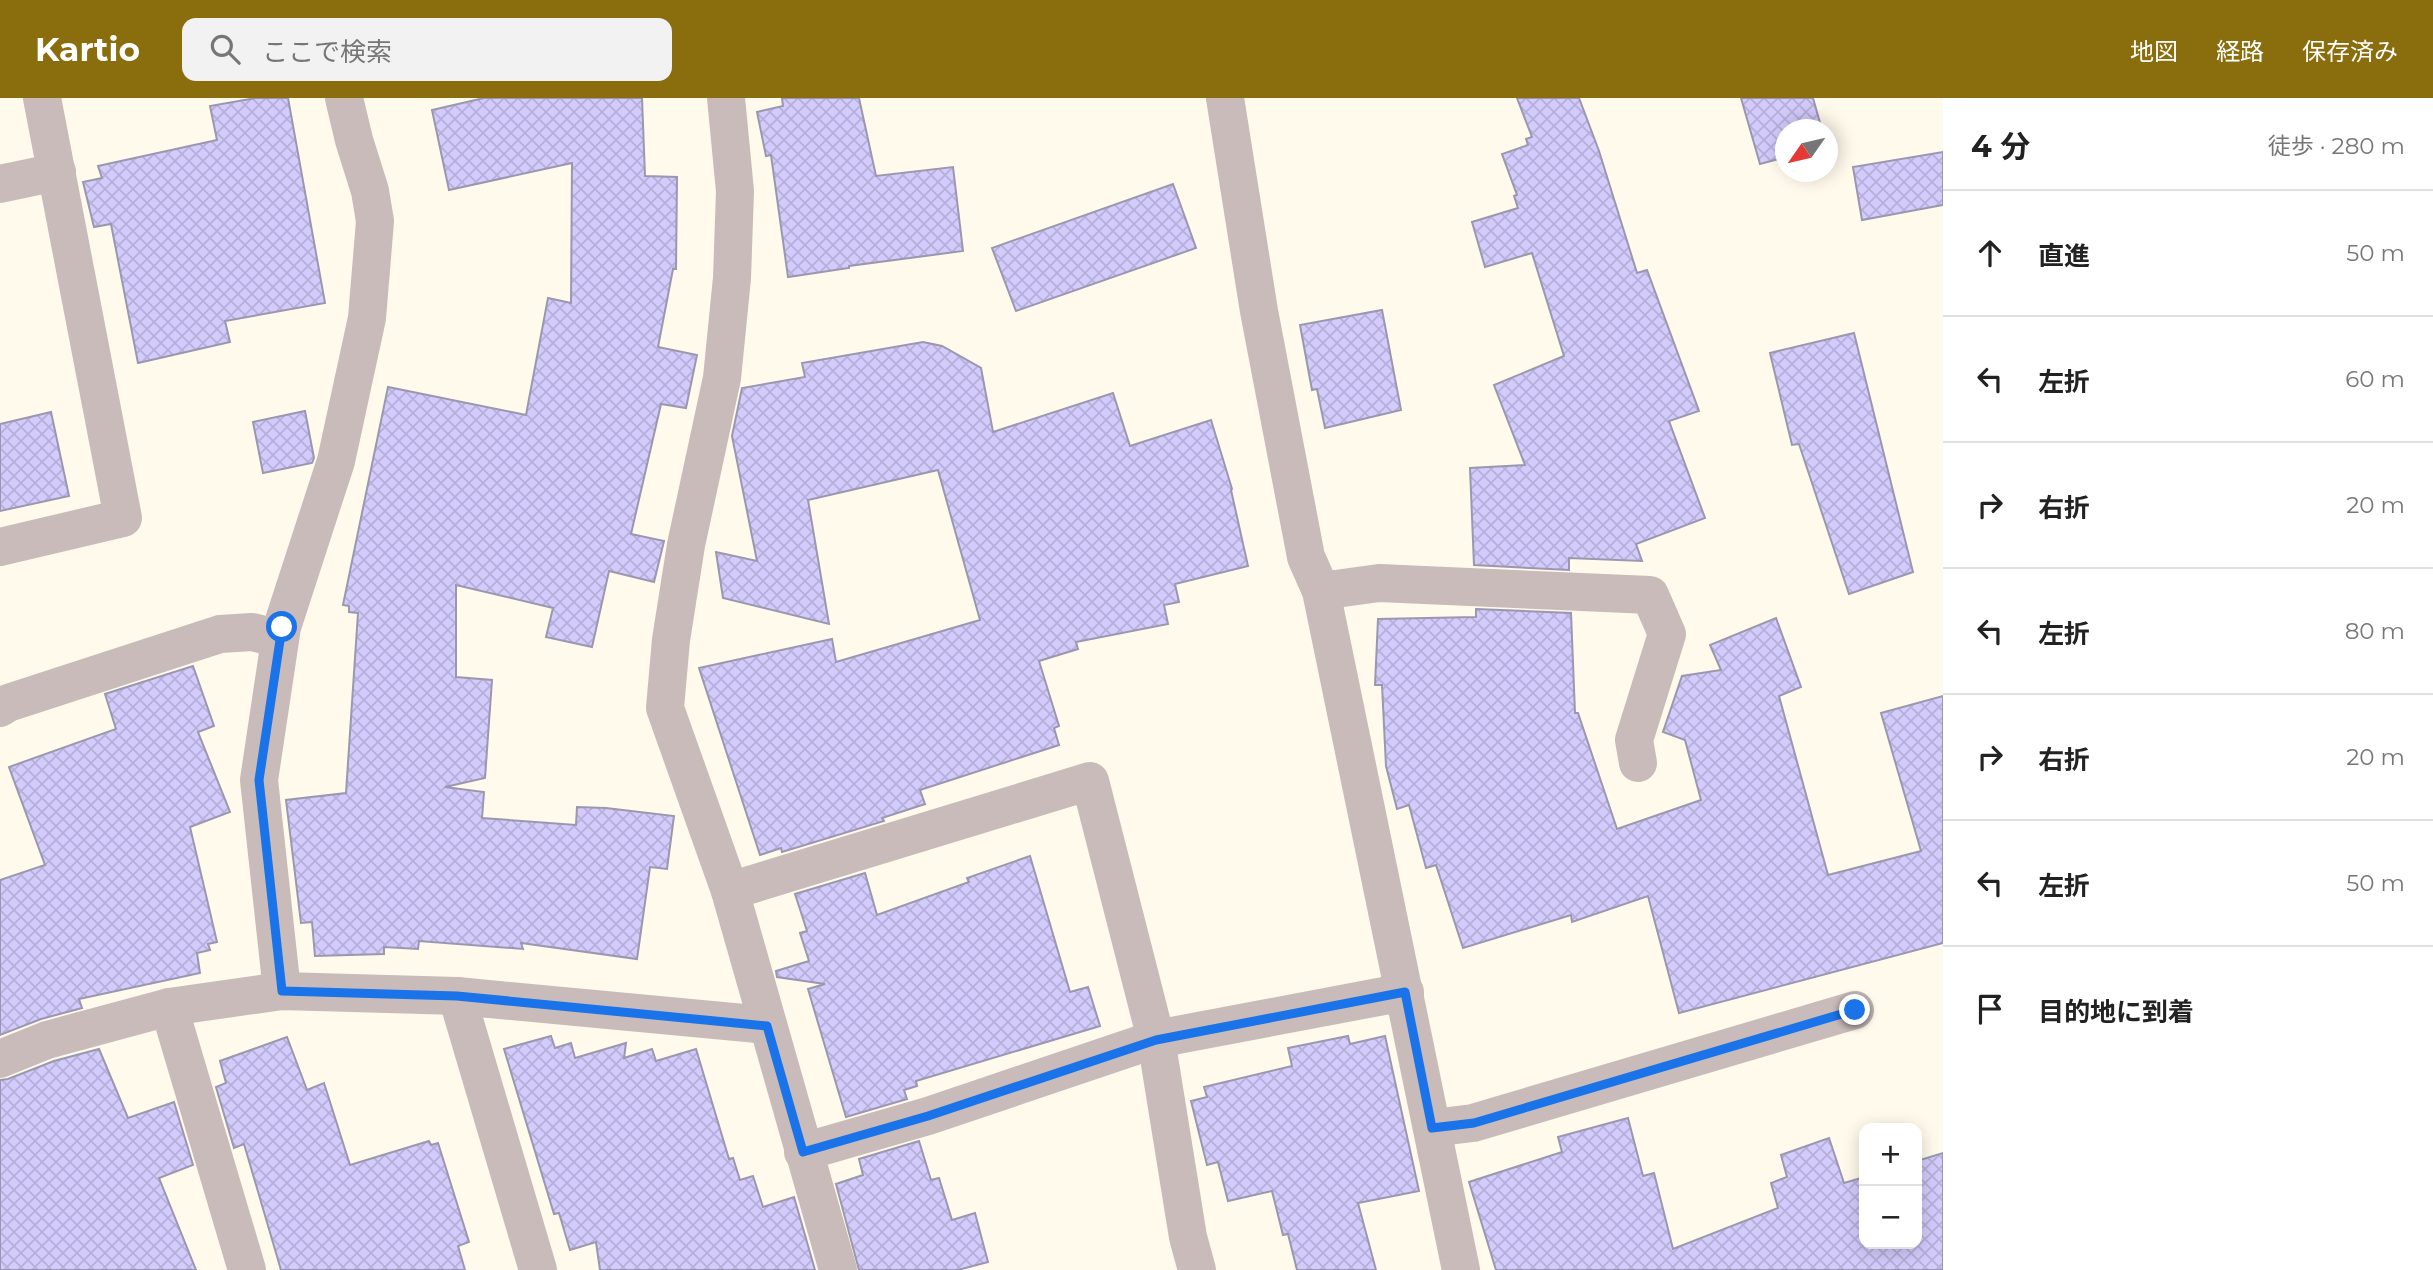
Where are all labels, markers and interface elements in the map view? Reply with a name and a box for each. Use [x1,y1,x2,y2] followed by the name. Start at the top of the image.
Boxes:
[182,18,672,81] search box
[35,29,140,69] text: Kartio
[206,30,244,68] icon: search
[262,36,392,68] text: ここで検索
[2130,37,2178,66] text: 地図
[2216,37,2264,66] text: 経路
[2302,37,2398,66] text: 保存済み
[1775,119,1838,182] north arrow
[1971,128,2030,165] text: 4 分
[2268,132,2405,160] text: 徒歩 · 280 m
[1971,234,2009,272] icon: ahead
[2346,239,2405,267] text: 50 m
[2038,240,2090,272] text: 直進
[1971,360,2009,398] icon: left
[2345,365,2405,393] text: 60 m
[2038,366,2090,398] text: 左折
[1971,486,2009,524] icon: right
[2346,491,2405,519] text: 20 m
[2038,492,2090,524] text: 右折
[266,611,297,642] route start
[1971,612,2009,650] icon: left
[2345,617,2405,645] text: 80 m
[2038,618,2090,650] text: 左折
[1971,738,2009,776] icon: right
[2346,743,2405,771] text: 20 m
[2038,744,2090,776] text: 右折
[1971,864,2009,902] icon: left
[2346,869,2405,897] text: 50 m
[2038,870,2090,902] text: 左折
[1971,990,2009,1028] icon: arrive
[1839,994,1870,1025] route end
[2038,996,2194,1028] text: 目的地に到着
[1859,1123,1922,1249] map controls
[1859,1123,1922,1186] button: +
[1859,1186,1922,1249] button: −

